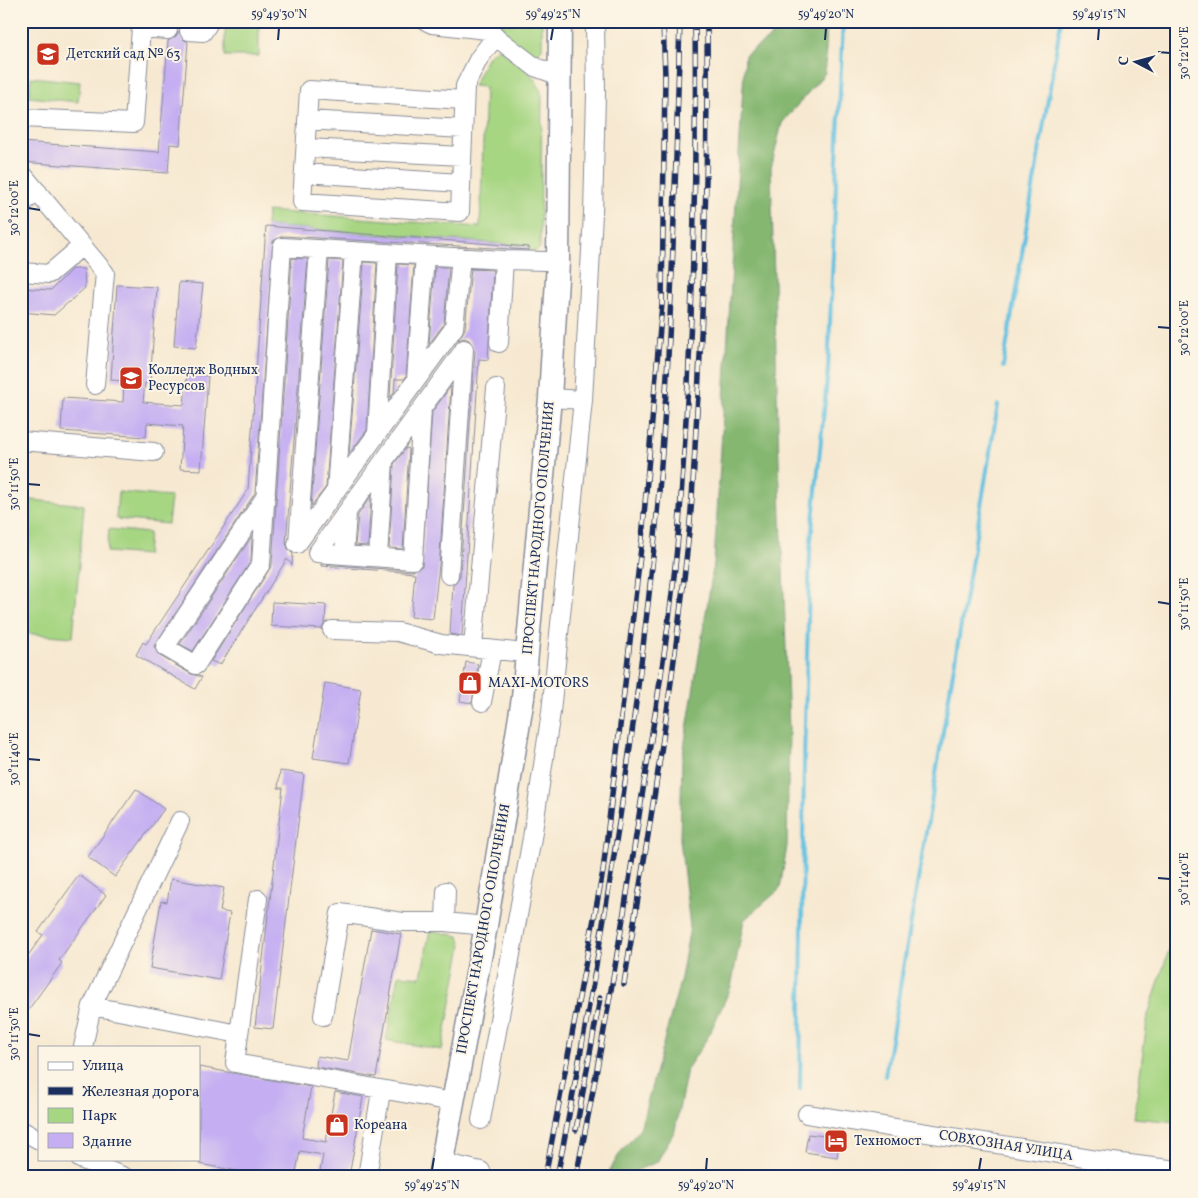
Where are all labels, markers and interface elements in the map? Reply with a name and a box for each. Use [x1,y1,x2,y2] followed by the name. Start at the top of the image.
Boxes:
[251,7,307,23] text: 59°49'30"N
[525,7,581,23] text: 59°49'25"N
[798,7,854,23] text: 59°49'20"N
[1072,7,1126,23] text: 59°49'15"N
[1177,26,1193,80] text: 30°12'10"E
[1110,38,1160,88] north arrow
[35,41,61,67] school or university icon: Детский сад № 63
[66,45,180,64] place label: Детский сад № 63
[1115,55,1134,66] text: С
[7,180,23,236] text: 30°12'00"E
[1177,300,1193,356] text: 30°12'00"E
[148,361,258,396] place label: Колледж Водных Ресурсов
[118,365,144,391] school or university icon: Колледж Водных Ресурсов
[518,401,560,655] street label: ПРОСПЕКТ НАРОДНОГО ОПОЛЧЕНИЯ
[7,458,23,510] text: 30°11'50"E
[1177,578,1193,630] text: 30°11'50"E
[457,670,483,696] shop icon: MAXI-MOTORS
[488,674,589,693] place label: MAXI-MOTORS
[7,732,23,786] text: 30°11'40"E
[453,802,515,1056] street label: ПРОСПЕКТ НАРОДНОГО ОПОЛЧЕНИЯ
[1177,852,1193,906] text: 30°11'40"E
[7,1007,23,1061] text: 30°11'30"E
[38,1046,200,1160] legend
[82,1056,124,1077] text: Улица
[82,1082,199,1103] text: Железная дорога
[82,1106,117,1127] text: Парк
[324,1112,350,1138] shop icon: Кореана
[354,1116,408,1135] place label: Кореана
[938,1126,1075,1166] street label: СОВХОЗНАЯ УЛИЦА
[823,1128,849,1154] hotel icon: Техномост
[82,1132,132,1153] text: Здание
[854,1132,921,1151] place label: Техномост
[404,1178,460,1194] text: 59°49'25"N
[678,1178,734,1194] text: 59°49'20"N
[952,1178,1006,1194] text: 59°49'15"N

